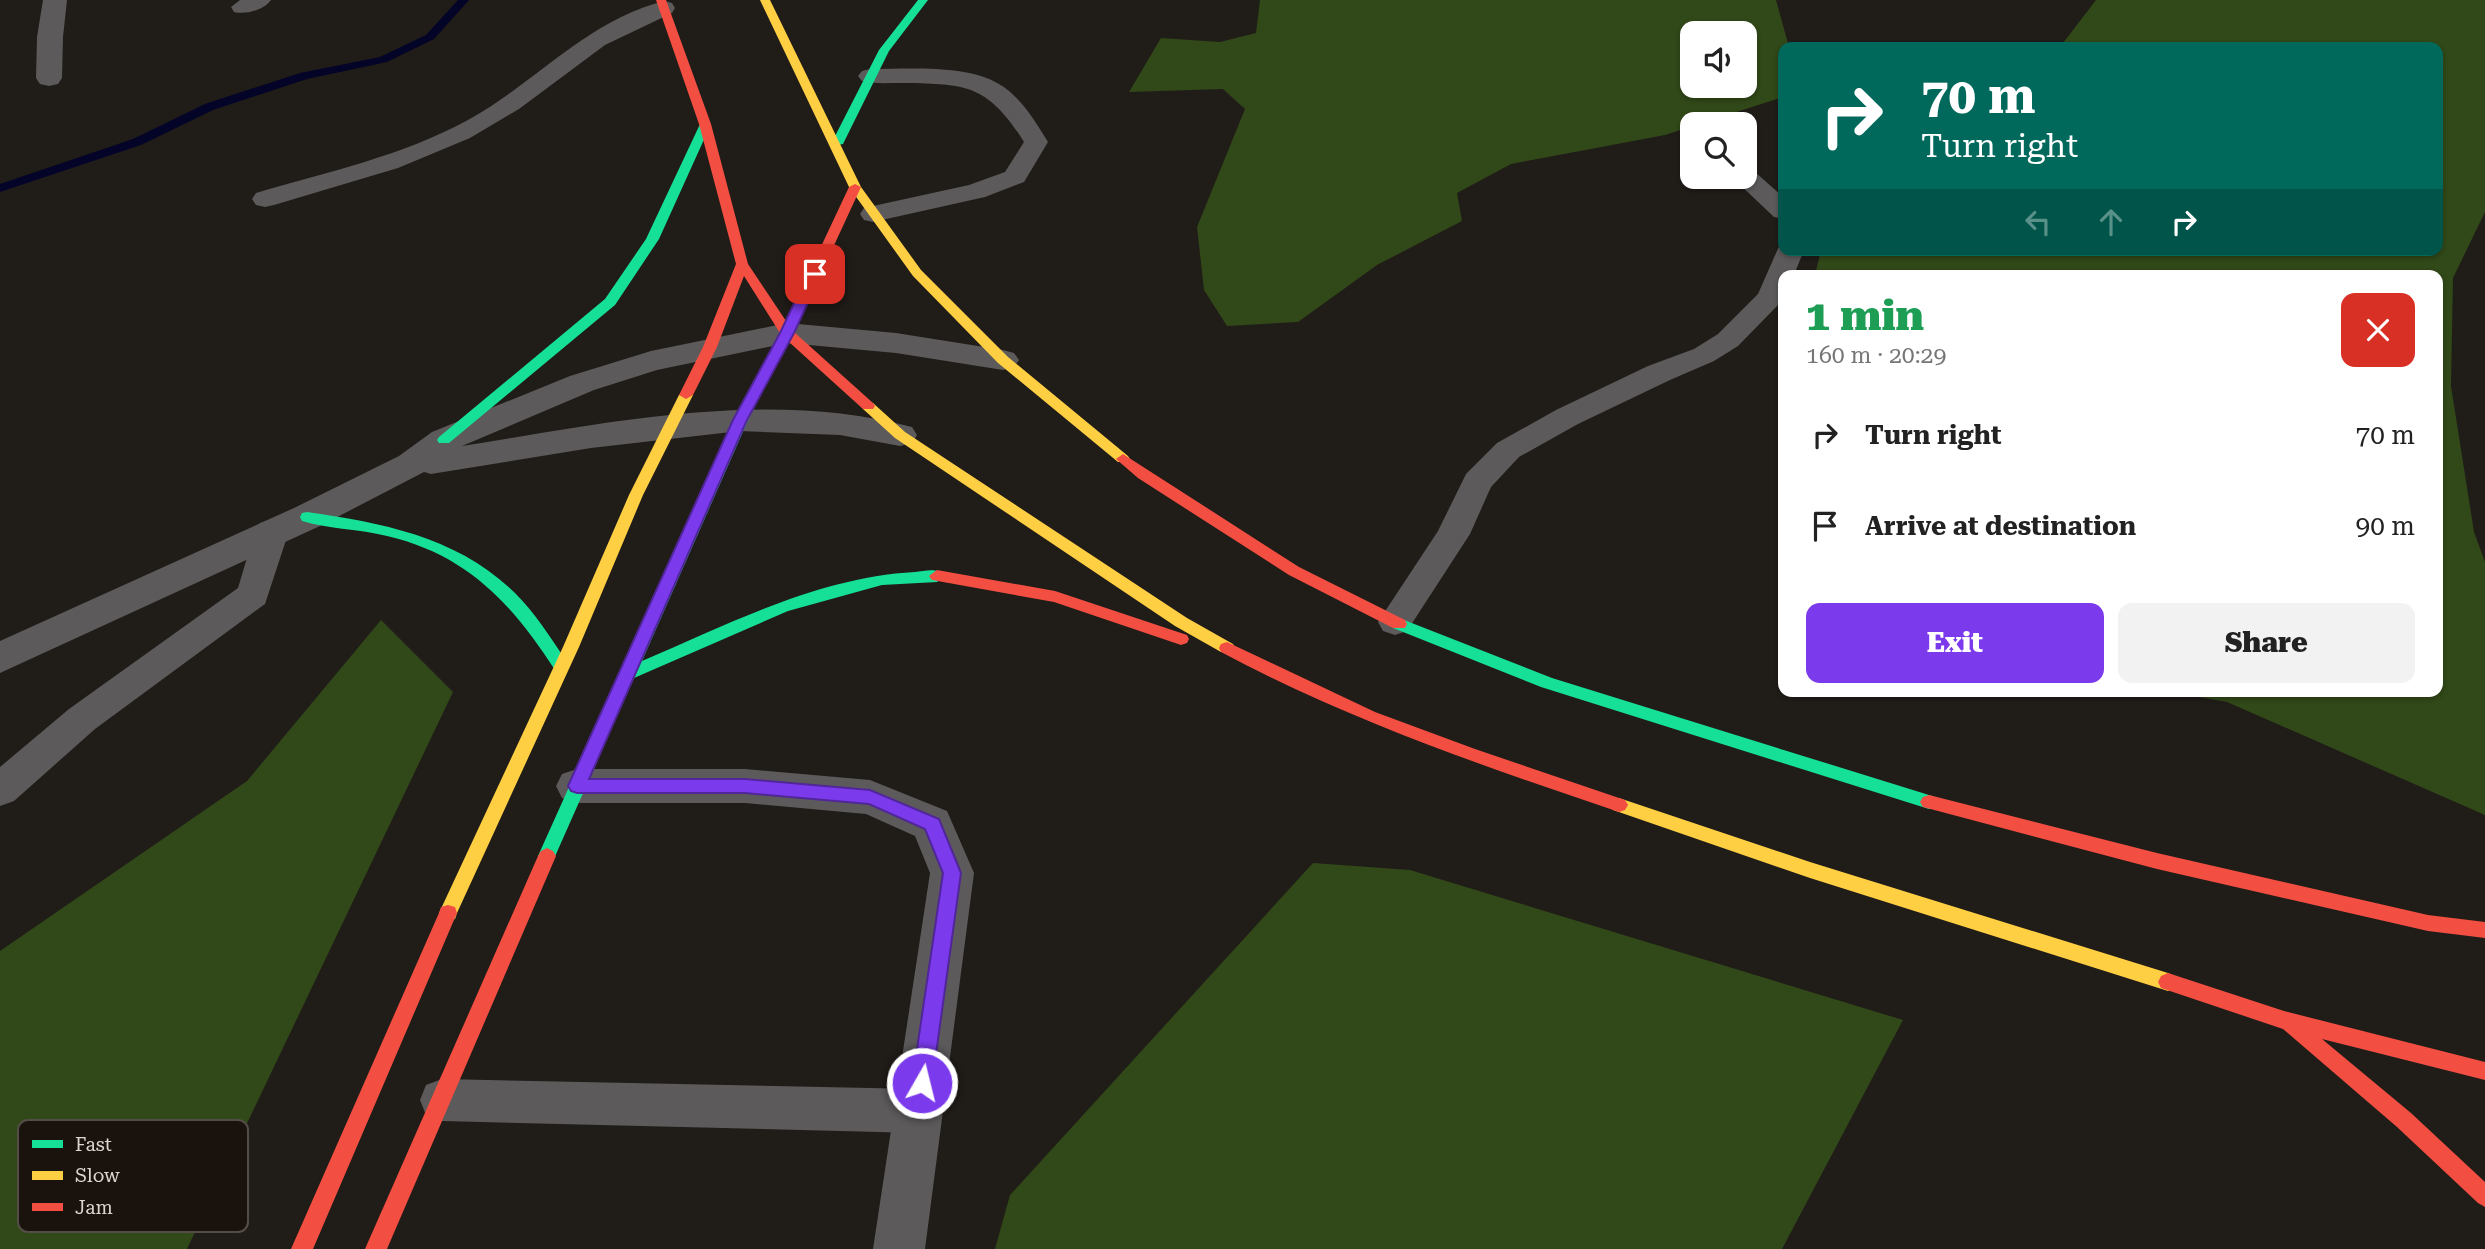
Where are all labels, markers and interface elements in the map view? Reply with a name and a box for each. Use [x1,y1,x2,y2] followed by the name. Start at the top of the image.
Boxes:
[1680,21,1757,189] map controls
[1680,21,1757,98] button: sound
[1921,68,2036,125] text: 70 m
[1806,70,1897,161] icon: right
[1680,112,1757,189] button: search
[1921,127,2078,165] text: Turn right
[2019,203,2057,241] icon: left
[2092,203,2130,241] icon: ahead
[2165,203,2203,241] icon: right
[785,244,845,304] pin
[796,255,834,293] icon: arrive
[1806,291,1924,340] text: 1 min
[2341,293,2415,367] button: close
[1806,342,1946,369] text: 160 m · 20:29
[1806,416,1844,454] icon: right
[1865,420,2001,450] text: Turn right
[2356,420,2415,450] text: 70 m
[1806,507,1844,545] icon: arrive
[1865,511,2136,541] text: Arrive at destination
[2356,511,2415,541] text: 90 m
[1806,603,2104,683] button: Exit
[2118,603,2415,683] button: Share
[885,1046,959,1120] position arrow
[18,1120,248,1232] legend
[75,1133,112,1156] text: Fast
[75,1164,120,1187] text: Slow
[75,1196,113,1219] text: Jam

